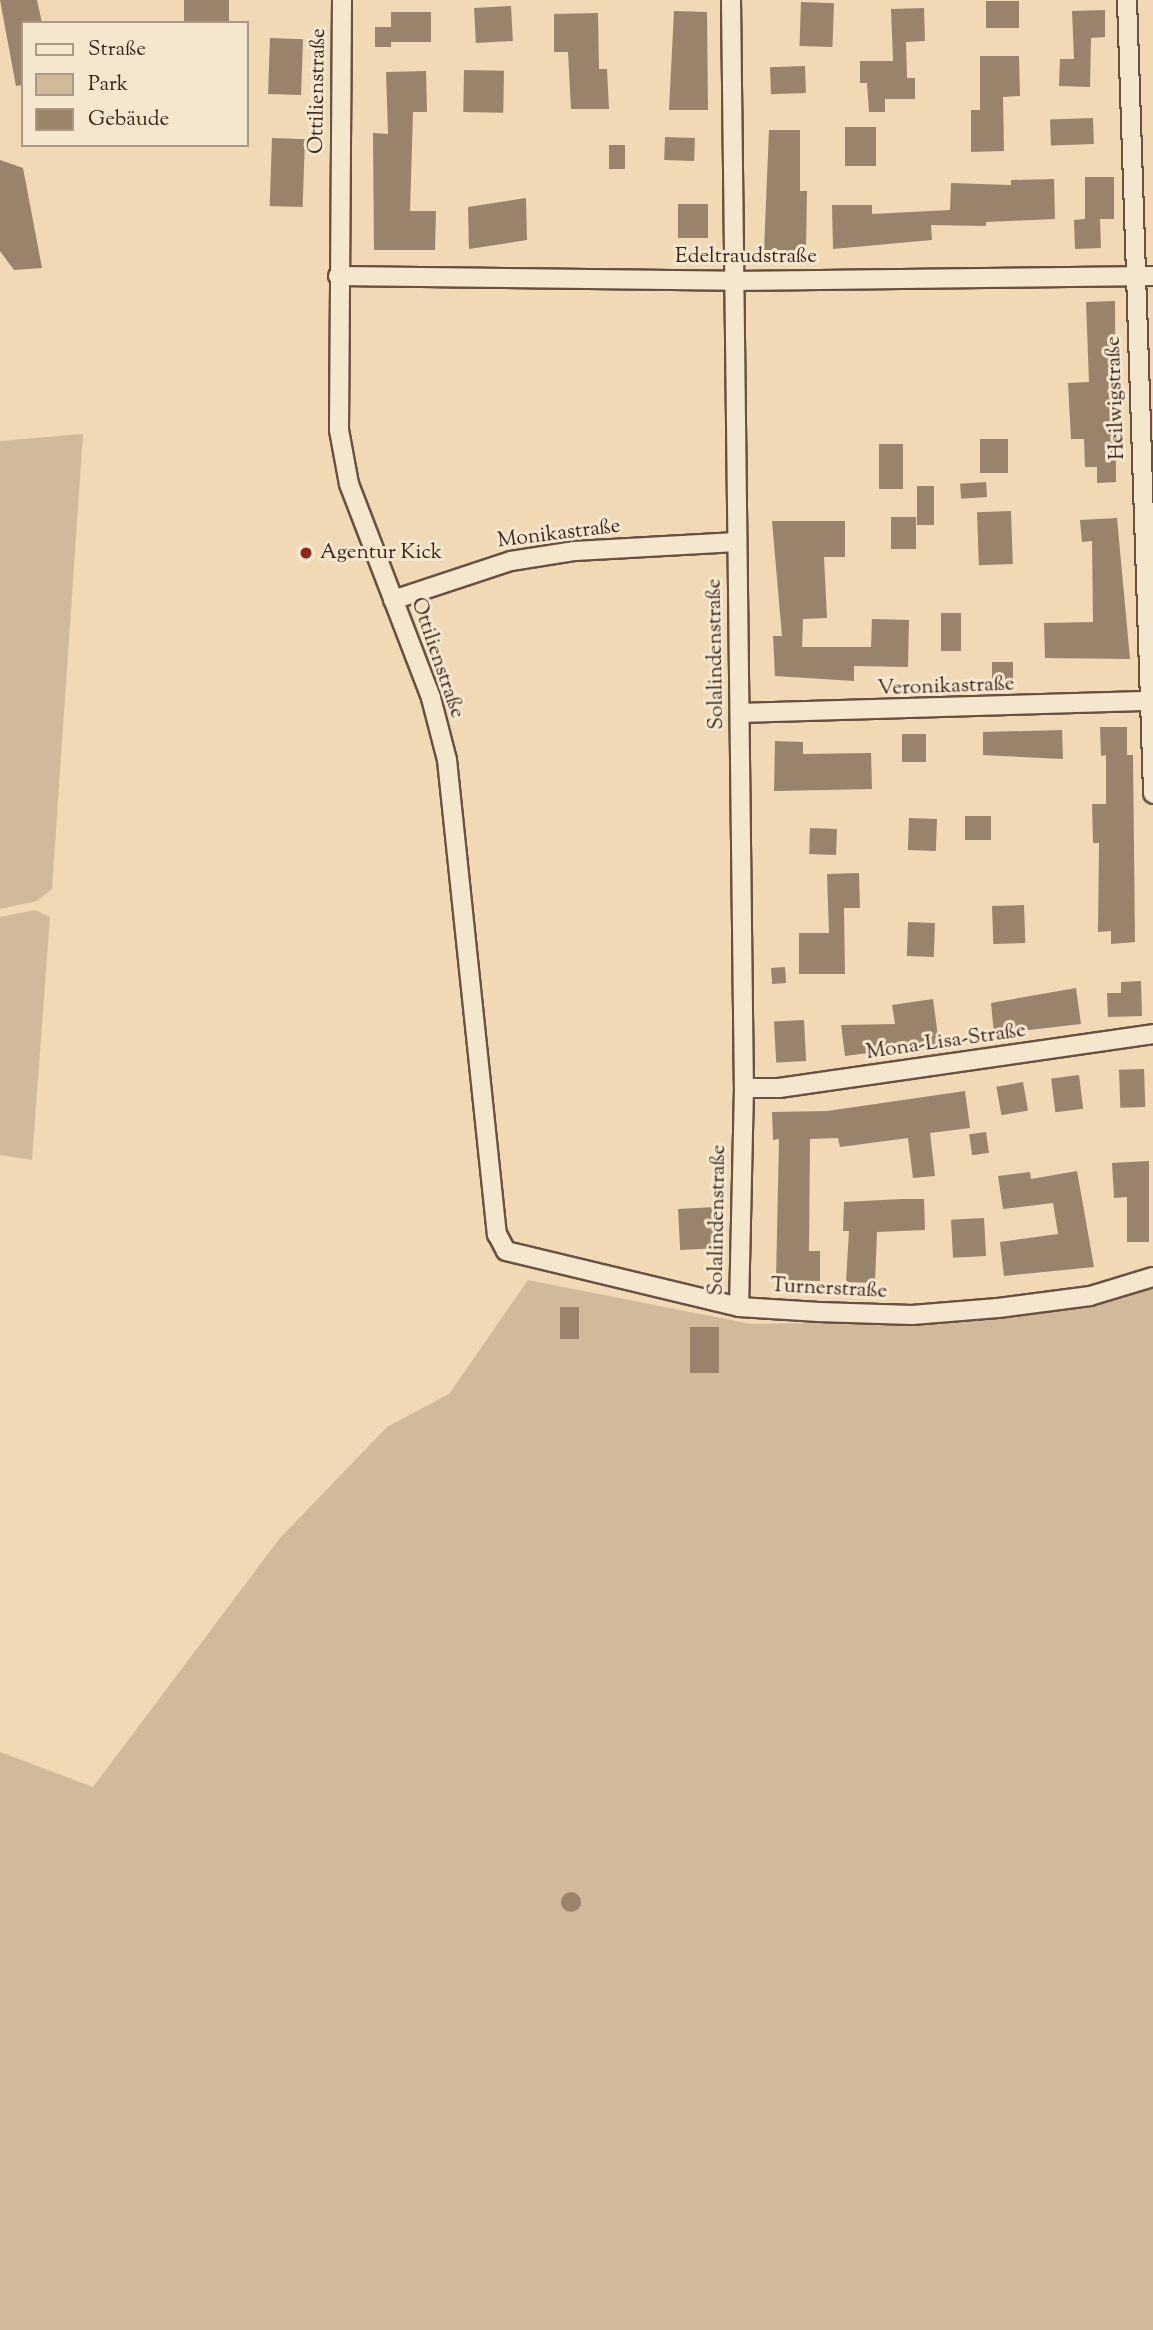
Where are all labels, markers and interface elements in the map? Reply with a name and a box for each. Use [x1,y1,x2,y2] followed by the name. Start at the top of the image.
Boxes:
[21,21,248,147] legend
[304,28,332,154] street label: Ottilienstraße
[88,35,146,65] text: Straße
[88,70,128,100] text: Park
[88,105,169,135] text: Gebäude
[675,244,817,270] street label: Edeltraudstraße
[1101,336,1131,460] street label: Heilwigstraße
[496,514,622,554] street label: Monikastraße
[320,540,442,566] place label: Agentur Kick
[298,545,314,561] marker: Agentur Kick
[702,578,730,730] street label: Solalindenstraße
[405,594,469,722] street label: Ottilienstraße
[877,672,1015,702] street label: Veronikastraße
[865,1018,1027,1066] street label: Mona-Lisa-Straße
[704,1144,732,1296] street label: Solalindenstraße
[770,1273,888,1305] street label: Turnerstraße

